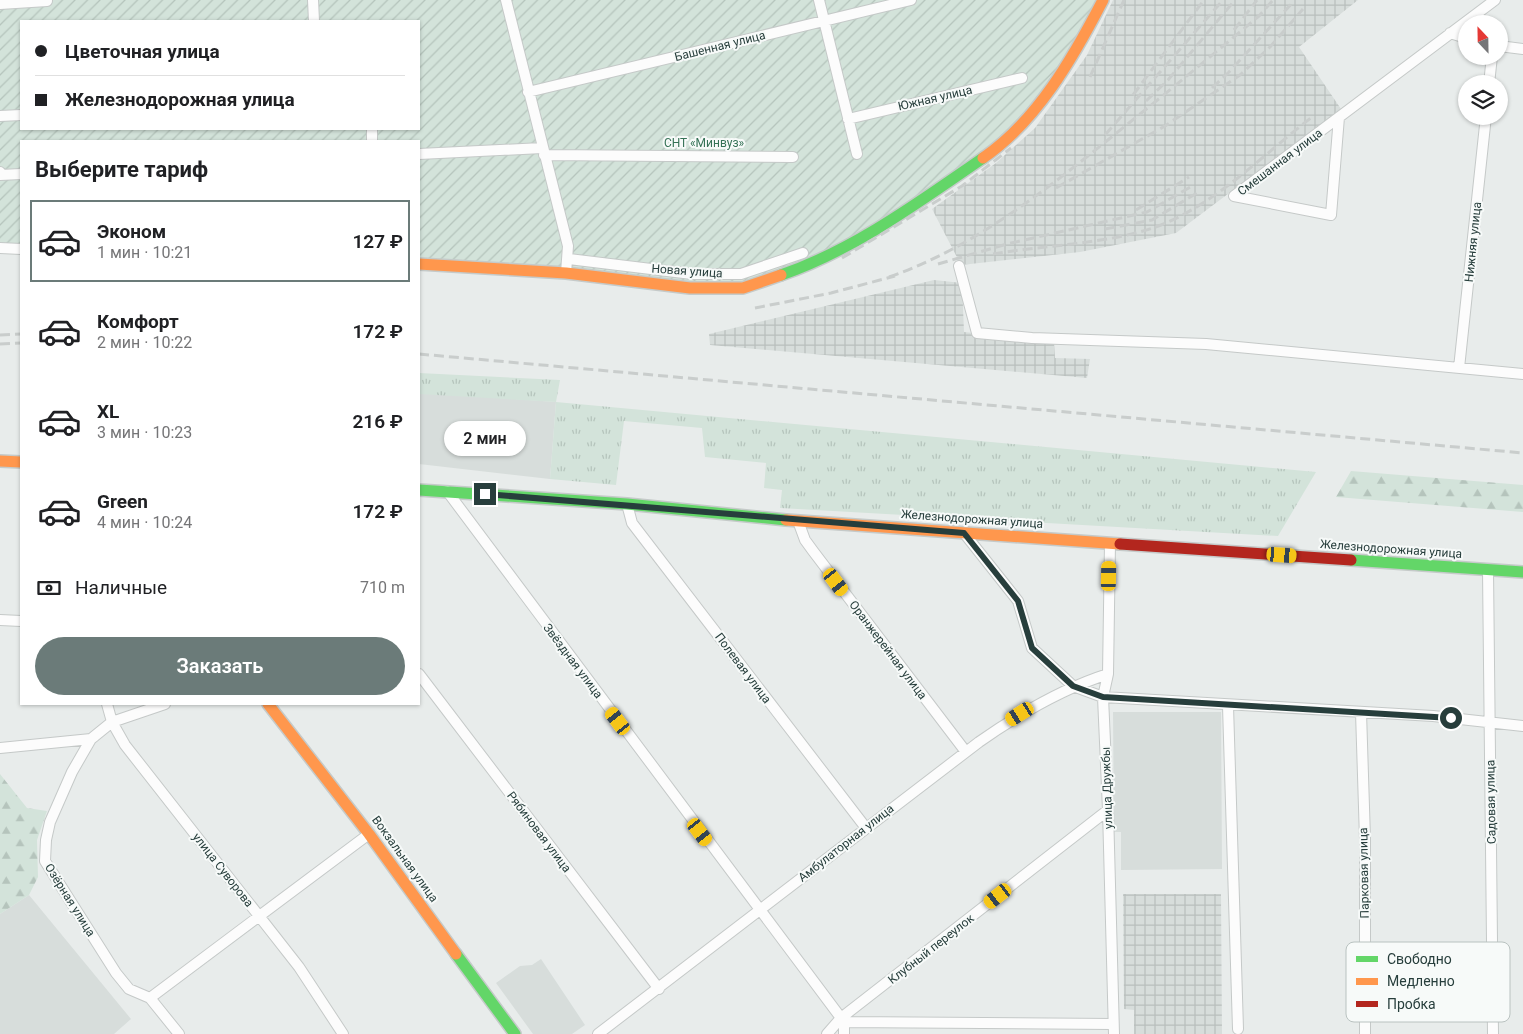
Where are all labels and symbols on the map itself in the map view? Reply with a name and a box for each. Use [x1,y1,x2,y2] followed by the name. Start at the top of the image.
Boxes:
[1458,15,1508,65] north arrow
[673,28,767,64] street label: Башенная улица
[896,83,974,113] street label: Южная улица
[1235,126,1325,198] street label: Смешанная улица
[664,136,745,150] park label: СНТ «Минвуз»
[1462,201,1484,283] street label: Нижняя улица
[651,262,723,280] street label: Новая улица
[444,422,526,456] callout: 2 мин
[474,483,496,505] route end
[900,507,1044,531] street label: Железнодорожная улица
[1319,537,1463,561] street label: Железнодорожная улица
[1266,546,1297,564] car
[1101,561,1116,591] car
[820,566,851,598] car
[846,598,930,702] street label: Оранжерейная улица
[540,621,606,701] street label: Звёздная улица
[712,630,774,706] street label: Полевая улица
[1003,700,1036,728] car
[602,705,633,737] car
[1440,707,1462,729] route start
[1099,747,1115,829] street label: улица Дружбы
[1483,760,1499,844] street label: Садовая улица
[504,789,574,875] street label: Рябиновая улица
[795,801,897,885] street label: Амбулаторная улица
[369,813,441,905] street label: Вокзальная улица
[684,816,715,848] car
[1356,827,1372,919] street label: Парковая улица
[190,830,256,910] street label: улица Суворова
[42,861,98,939] street label: Озёрная улица
[981,881,1014,911] car
[885,911,977,987] street label: Клубный переулок
[1346,942,1510,1022] legend
[1387,951,1452,967] text: Свободно
[1387,973,1455,989] text: Медленно
[1387,996,1436,1012] text: Пробка

